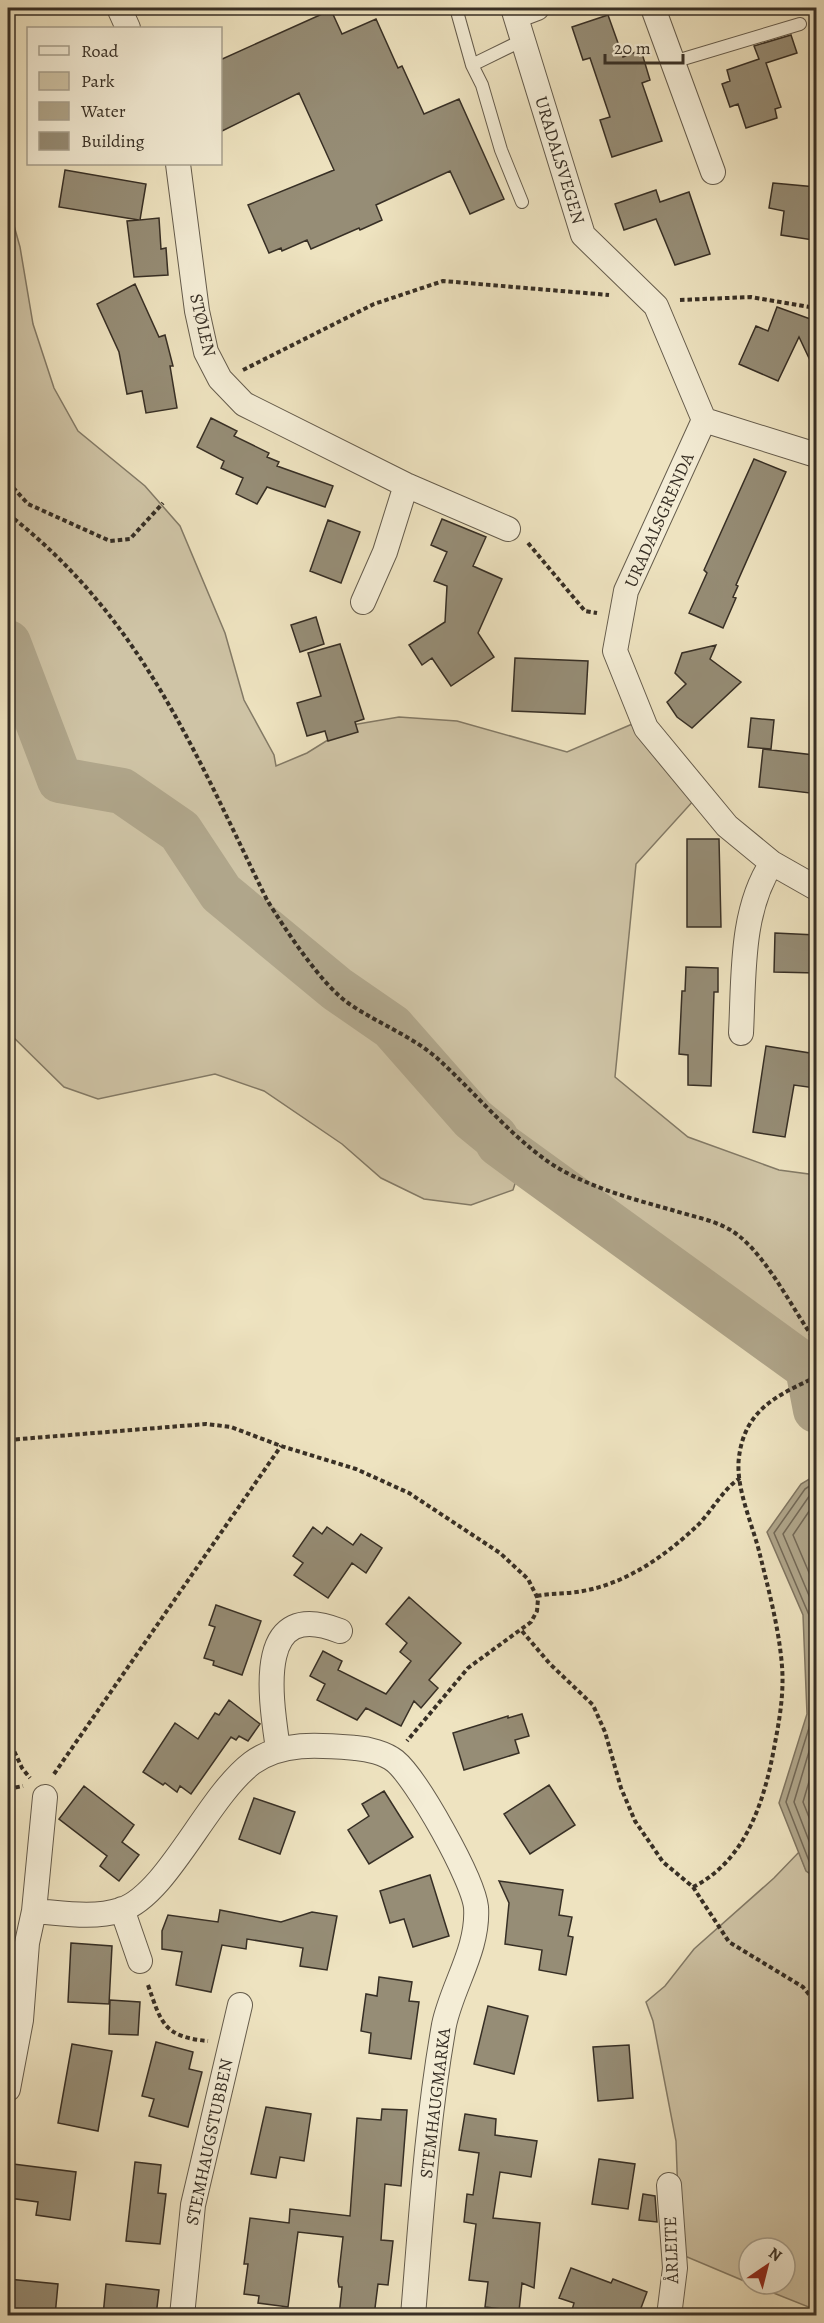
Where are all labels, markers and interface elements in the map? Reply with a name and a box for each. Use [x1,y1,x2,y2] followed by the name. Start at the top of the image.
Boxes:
[27,27,222,165] legend
[605,27,683,65] scale bar
[614,36,651,60] text: 20 m
[81,39,119,63] text: Road
[81,69,115,93] text: Park
[529,93,591,227] street label: URADALSVEGEN
[80,99,126,123] text: Water
[81,129,145,153] text: Building
[184,291,222,359] street label: STØLEN
[619,448,700,591] street label: URADALSGRENDA
[414,2026,456,2180] street label: STEMHAUGMARKA
[180,2056,238,2228] street label: STEMHAUGSTUBBEN
[658,2216,684,2285] street label: ÅRLEITE
[737,2236,797,2296] north arrow
[764,2242,786,2267] text: N

